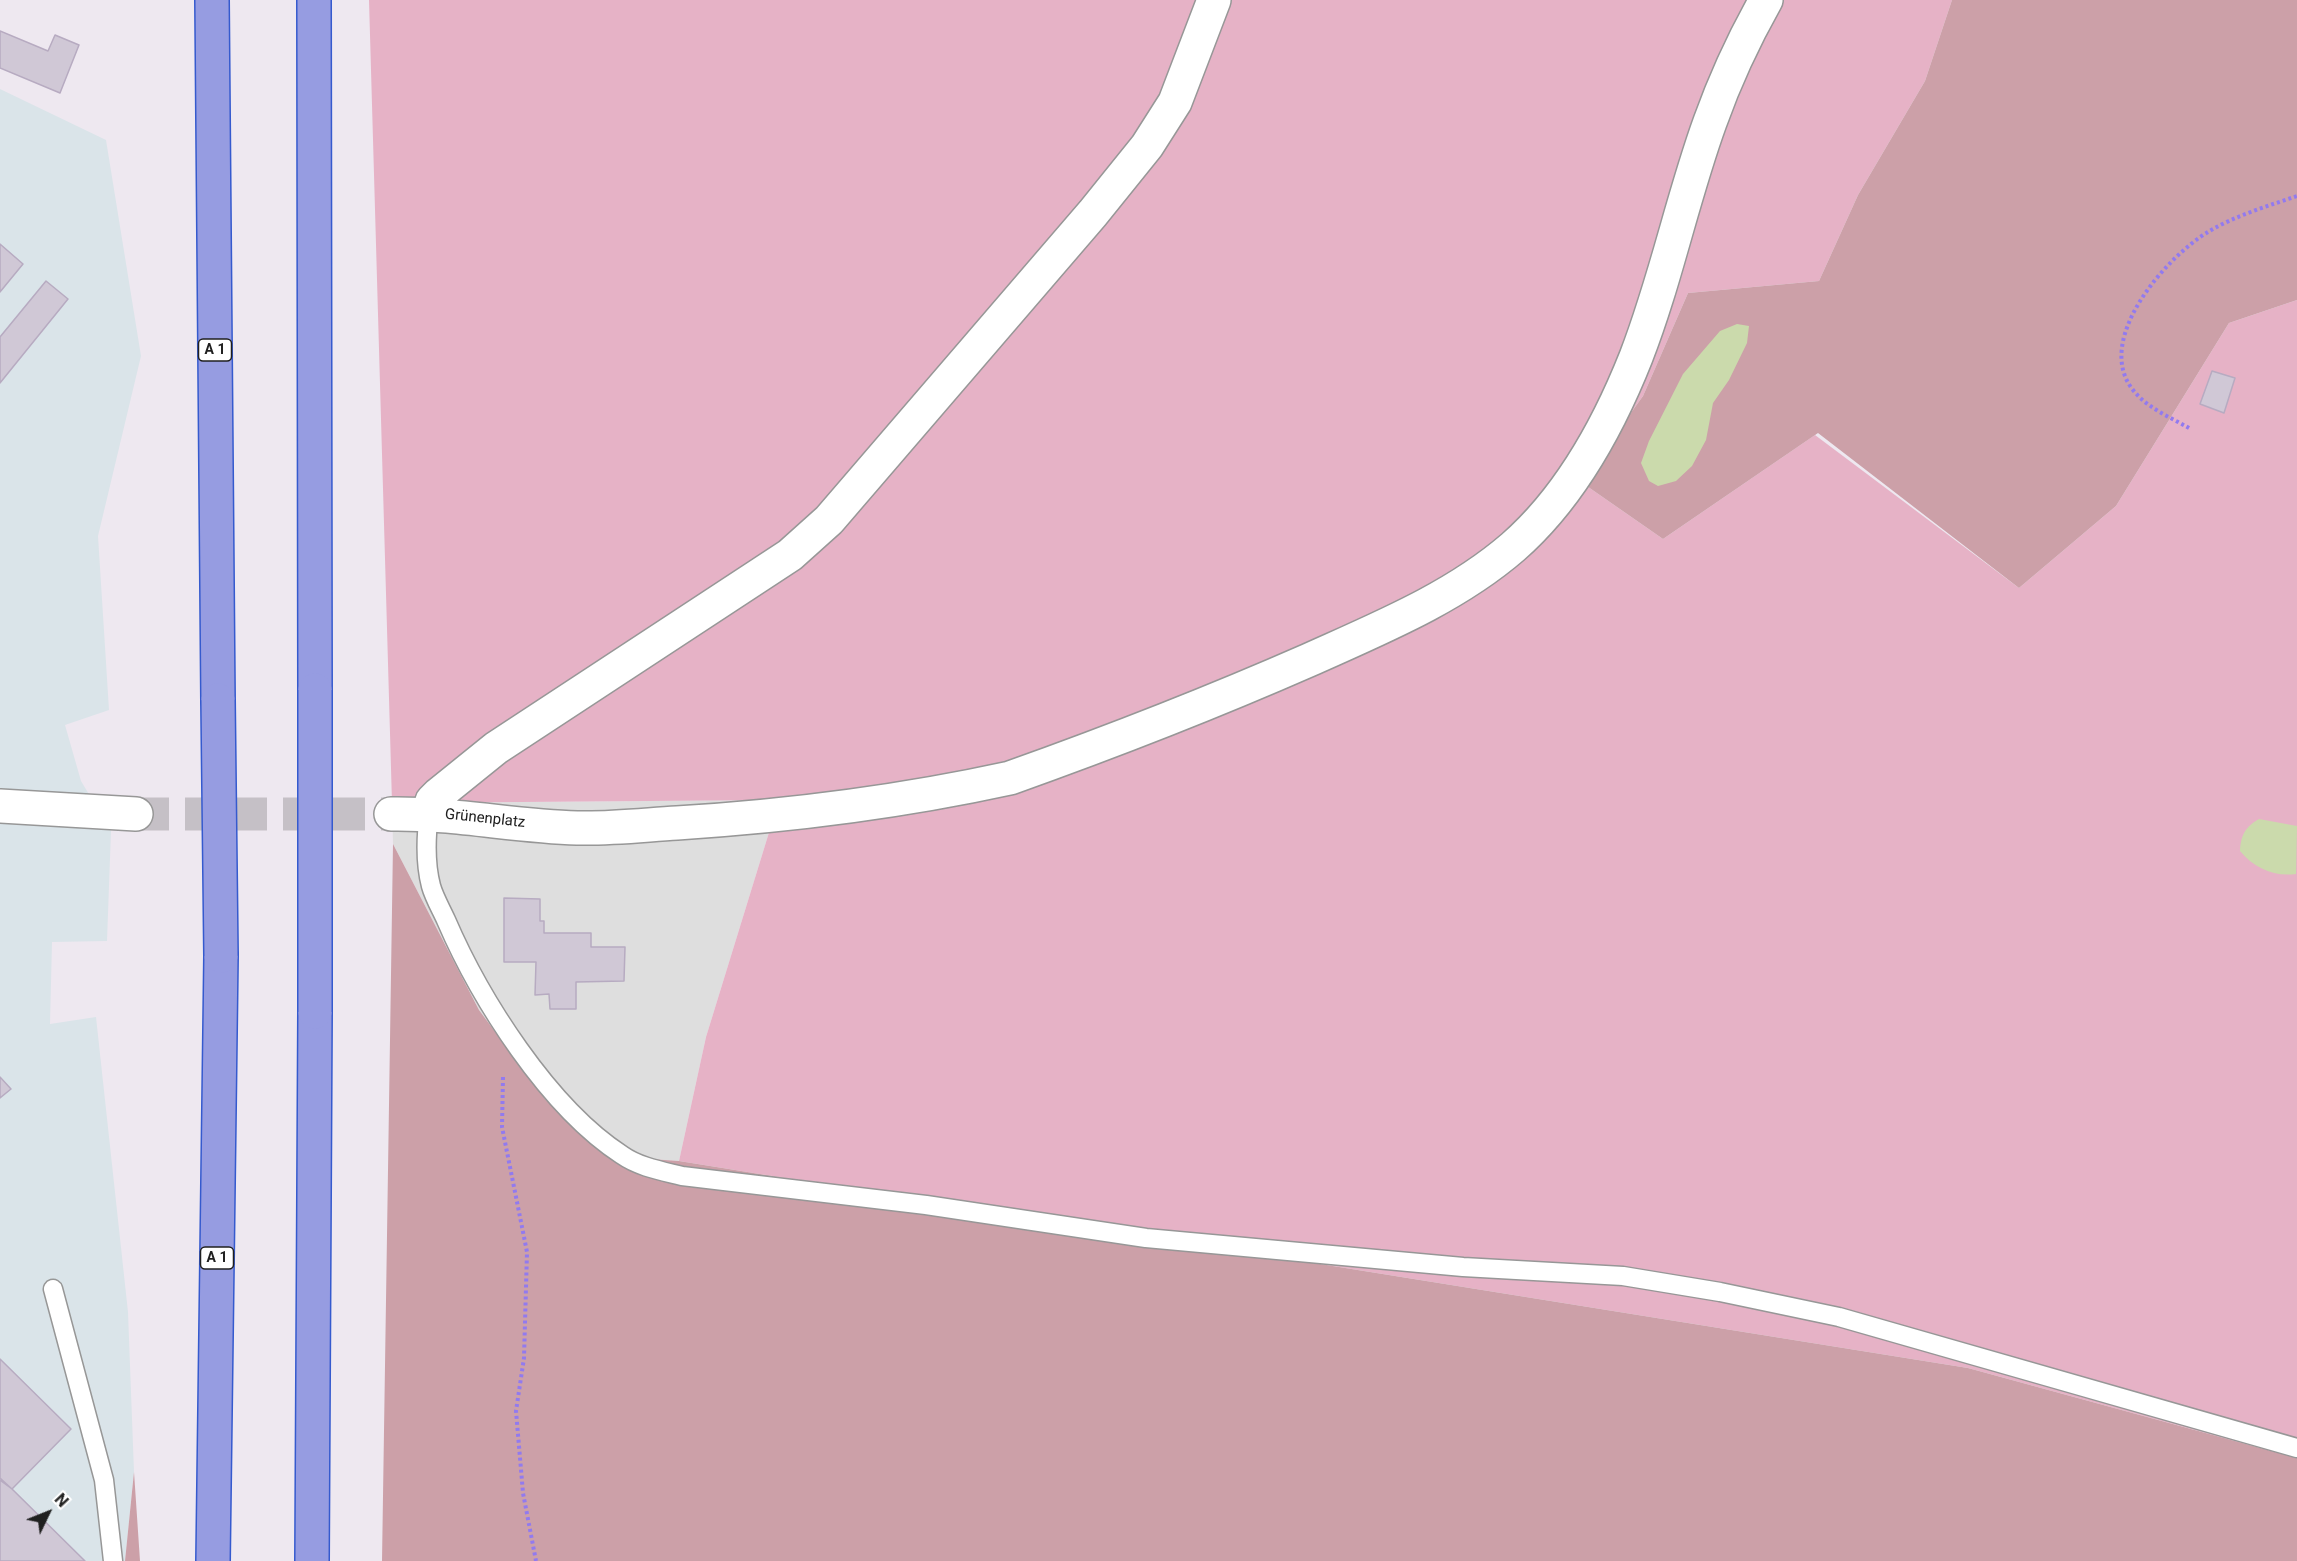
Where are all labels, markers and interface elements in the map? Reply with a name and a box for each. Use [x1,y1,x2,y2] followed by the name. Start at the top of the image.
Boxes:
[198,339,232,361] road number: A 1
[444,806,526,832] street label: Grünenplatz
[200,1247,234,1269] road number: A 1
[18,1483,78,1543] north arrow
[51,1490,72,1511] text: N

